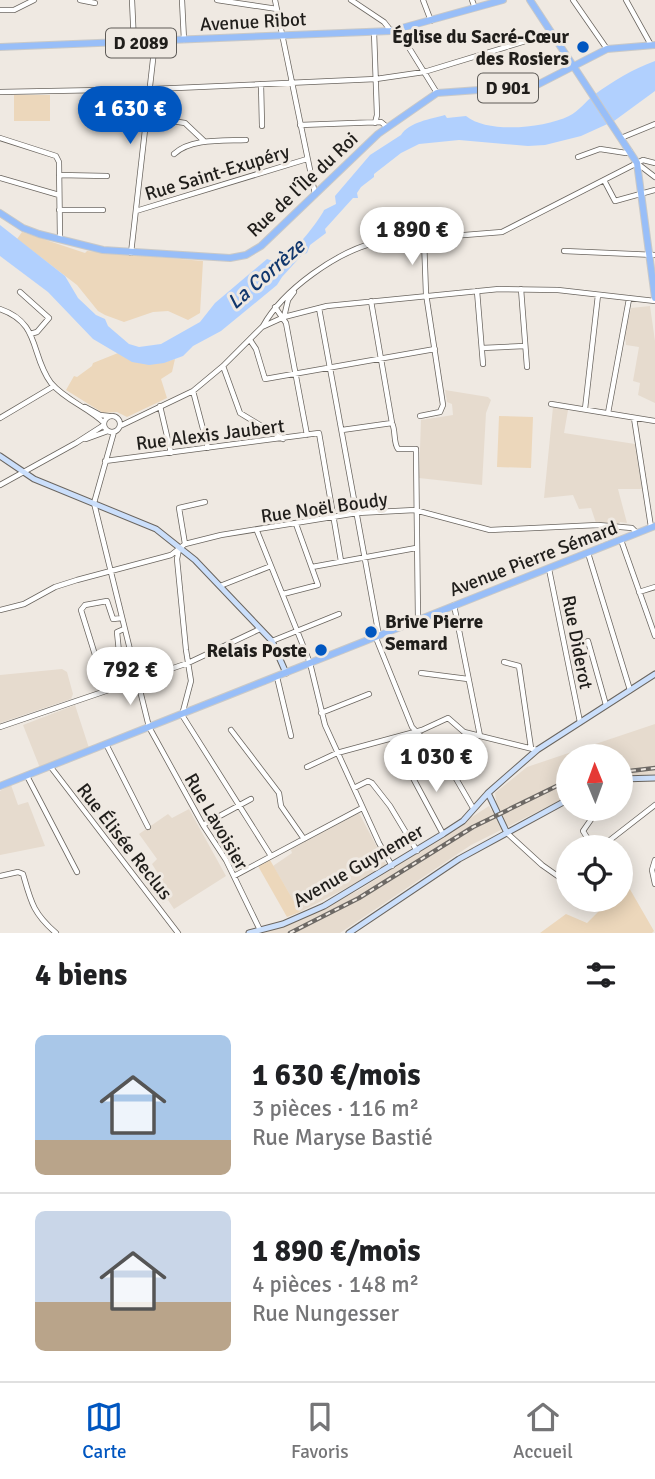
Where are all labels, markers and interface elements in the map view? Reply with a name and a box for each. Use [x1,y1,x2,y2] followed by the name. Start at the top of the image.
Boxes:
[199,7,307,37] street label: Avenue Ribot
[392,25,569,71] place label: Église du Sacré-Cœur des Rosiers
[106,28,176,58] road number: D 2089
[575,39,591,55] marker: Église du Sacré-Cœur des Rosiers
[478,74,538,102] road number: D 901
[65,86,195,146] pin: 1 630 €
[94,94,166,123] text: 1 630 €
[242,127,363,242] street label: Rue de l'Île du Roi
[142,140,293,206] street label: Rue Saint-Exupéry
[347,208,477,267] pin: 1 890 €
[376,215,448,244] text: 1 890 €
[222,232,311,315] water label: La Corrèze
[134,414,286,456] street label: Rue Alexis Jaubert
[259,487,389,529] street label: Rue Noël Boudy
[446,516,621,602] street label: Avenue Pierre Sémard
[556,593,598,691] street label: Rue Diderot
[385,610,483,656] place label: Brive Pierre Semard
[363,624,379,640] marker: Brive Pierre Semard
[207,639,307,663] place label: Relais Poste
[313,642,329,658] marker: Relais Poste
[81,648,179,707] pin: 792 €
[103,655,157,684] text: 792 €
[371,734,501,794] pin: 1 030 €
[400,742,472,771] text: 1 030 €
[556,744,634,821] north arrow
[556,744,633,912] map controls
[179,769,253,874] street label: Rue Lavoisier
[71,778,177,905] street label: Rue Élisée Reclus
[289,819,428,913] street label: Avenue Guynemer
[556,835,633,912] button: locate
[582,956,620,994] icon: filters
[35,957,127,994] text: 4 biens
[252,1057,421,1094] text: 1 630 €/mois
[91,1063,175,1147] icon: home
[252,1094,419,1123] text: 3 pièces · 116 m²
[252,1123,433,1152] text: Rue Maryse Bastié
[252,1233,421,1270] text: 1 890 €/mois
[91,1239,175,1323] icon: home
[252,1270,419,1299] text: 4 pièces · 148 m²
[252,1299,399,1328] text: Rue Nungesser
[82,1398,127,1464] tab: Carte
[291,1398,349,1464] tab: Favoris
[513,1398,573,1464] tab: Accueil

